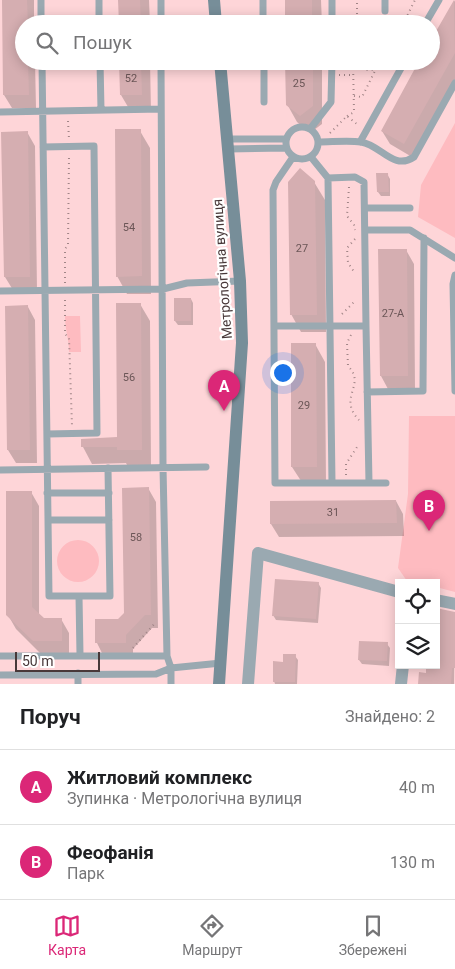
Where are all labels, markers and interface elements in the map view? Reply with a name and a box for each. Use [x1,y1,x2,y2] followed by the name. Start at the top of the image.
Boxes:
[15,15,440,70] search box
[33,29,61,57] icon: search
[73,31,132,54] text: Пошук
[125,72,137,85] house number: 52
[293,77,305,90] house number: 25
[209,198,235,340] street label: Метрологічна вулиця
[123,221,135,234] house number: 54
[296,242,308,255] house number: 27
[382,307,405,320] house number: 27-А
[270,360,296,386] your location
[208,370,240,411] pin: A
[123,371,135,384] house number: 56
[298,399,310,412] house number: 29
[413,490,445,531] pin: B
[327,506,339,519] house number: 31
[130,531,142,544] house number: 58
[395,579,440,669] map controls
[395,579,440,624] button: locate
[395,624,440,669] button: layers
[15,649,100,672] scale bar
[22,653,54,669] text: 50 m
[20,705,81,729] text: Поруч
[345,707,435,726] text: Знайдено: 2
[67,766,252,789] text: Житловий комплекс
[31,778,41,797] text: A
[399,778,435,797] text: 40 m
[67,789,302,808] text: Зупинка · Метрологічна вулиця
[67,841,154,864] text: Феофанія
[31,853,41,872] text: B
[390,853,435,872] text: 130 m
[67,864,105,883] text: Парк
[48,912,86,958] tab: Карта
[182,912,243,958] tab: Маршрут
[339,912,407,958] tab: Збережені

